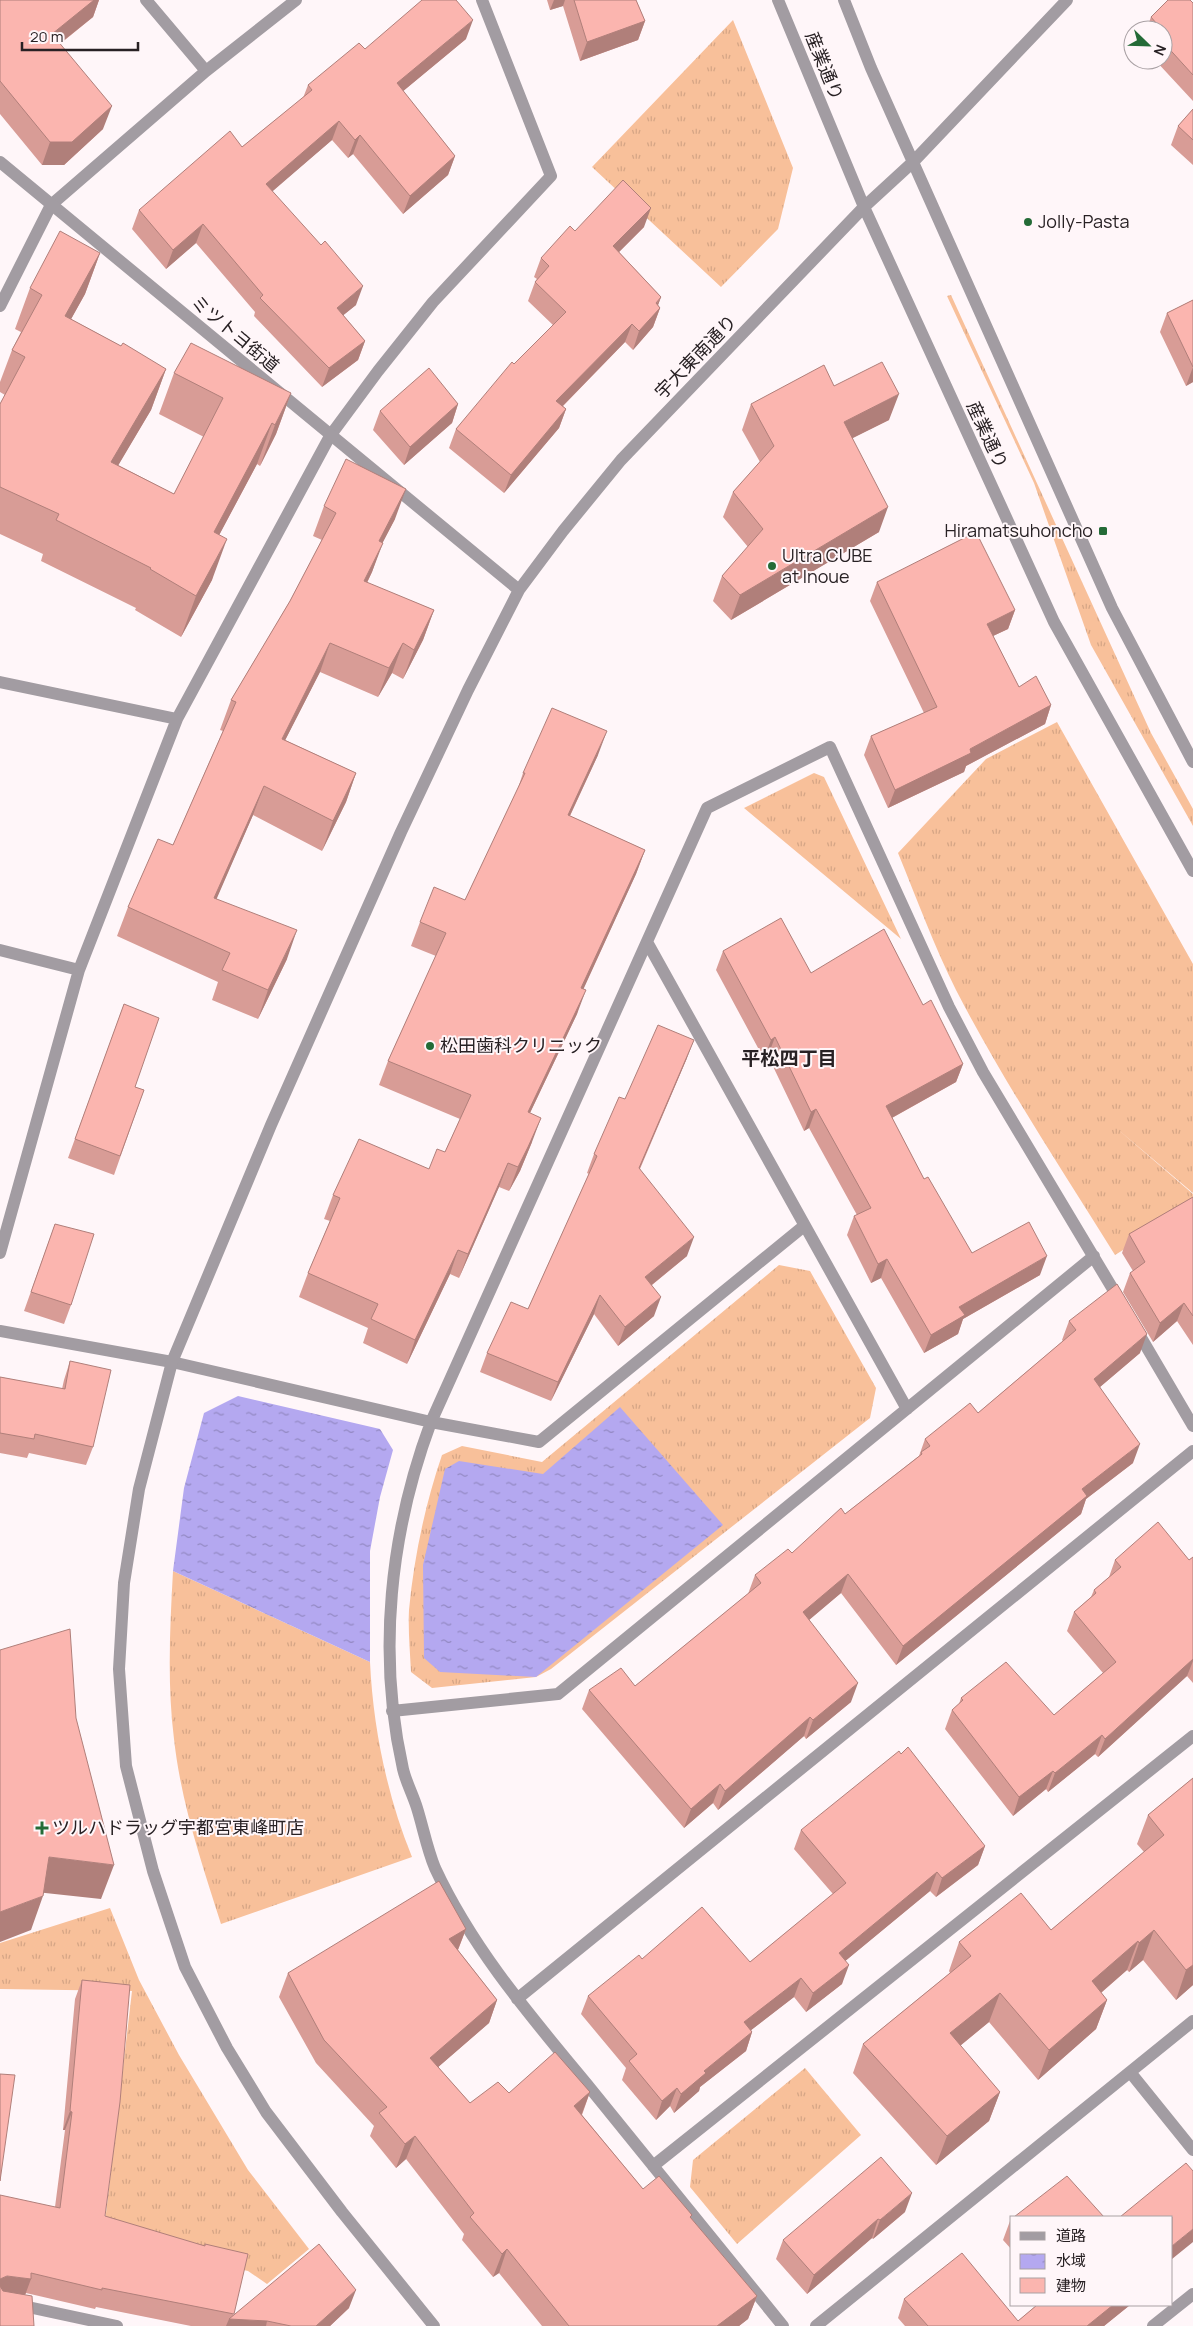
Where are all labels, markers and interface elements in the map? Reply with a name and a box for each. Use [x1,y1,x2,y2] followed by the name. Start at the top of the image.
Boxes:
[22,20,139,52] scale bar
[1123,20,1173,70] north arrow
[30,26,63,47] text: 20 m
[800,28,850,103] street label: 産業通り
[1150,42,1171,59] text: N
[1038,209,1130,233] place label: Jolly-Pasta
[1022,216,1034,228] marker: Jolly-Pasta
[187,289,285,377] street label: ミツトヨ街道
[649,309,741,403] street label: 宇大東南通り
[962,397,1014,472] street label: 産業通り
[944,518,1093,542] place label: Hiramatsuhoncho
[1097,525,1109,537] marker: Hiramatsuhoncho
[782,543,873,588] place label: Ultra CUBE at Inoue
[766,560,778,572] marker: Ultra CUBE at Inoue
[440,1033,602,1057] place label: 松田歯科クリニック
[424,1040,436,1052] marker: 松田歯科クリニック
[741,1045,837,1071] district label: 平松四丁目
[52,1815,304,1839] place label: ツルハドラッグ宇都宮東峰町店
[36,1822,48,1834] marker: ツルハドラッグ宇都宮東峰町店
[1010,2216,1173,2306] legend
[1056,2225,1086,2246] text: 道路
[1056,2250,1086,2271] text: 水域
[1056,2275,1086,2296] text: 建物

